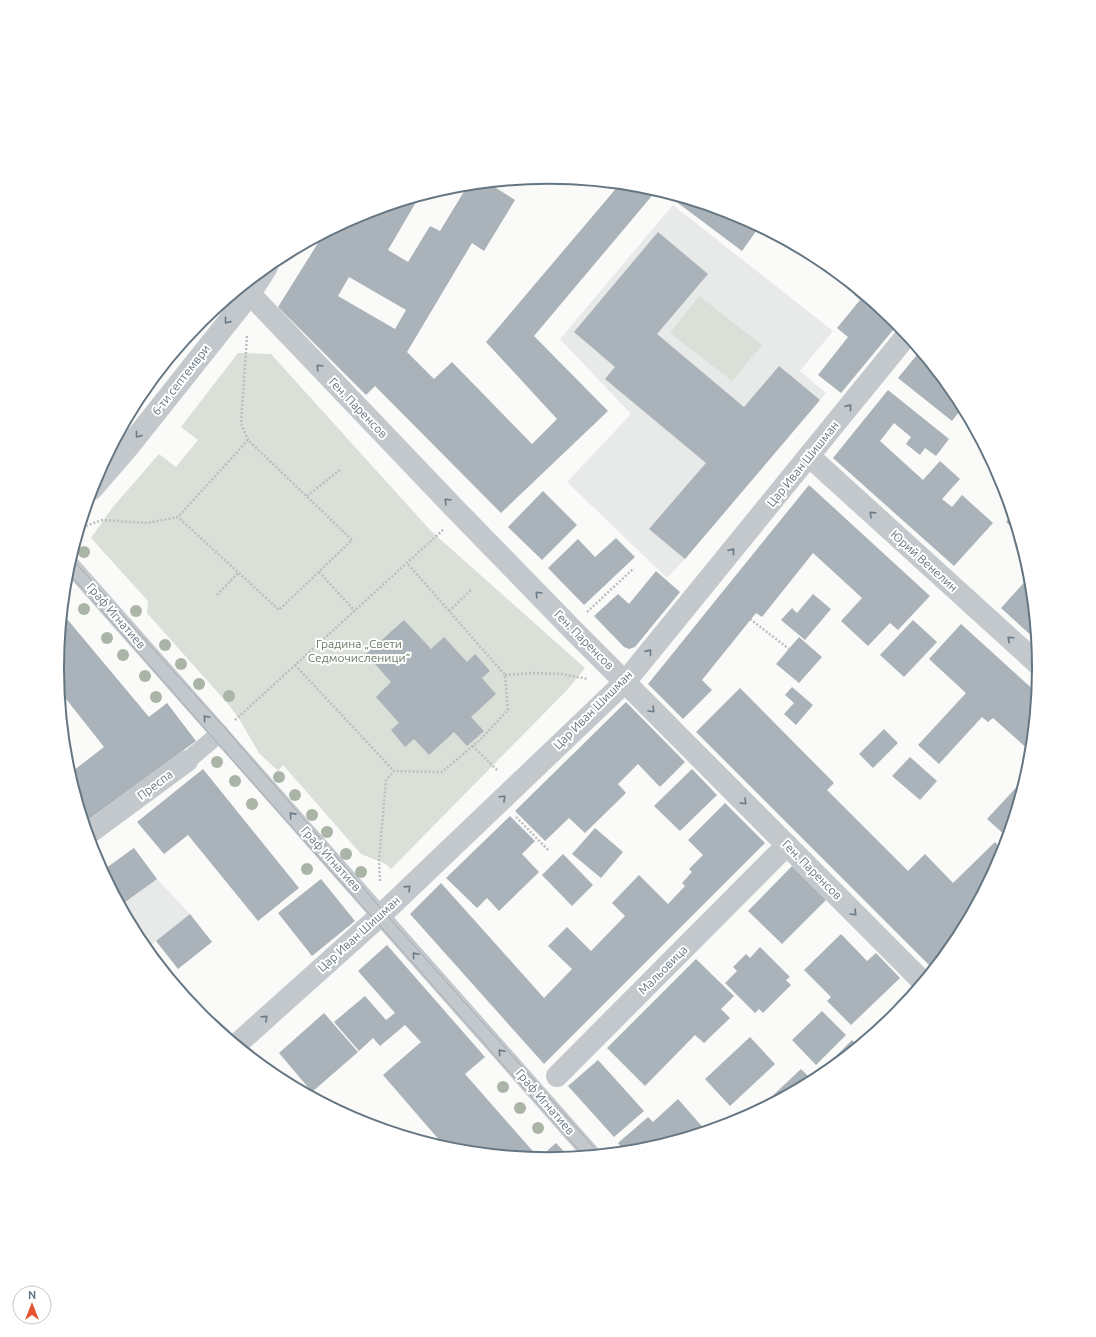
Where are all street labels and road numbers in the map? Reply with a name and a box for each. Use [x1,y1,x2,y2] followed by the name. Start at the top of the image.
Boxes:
[149,342,212,418] street label: 6-ти септември
[326,375,390,440] street label: Ген. Паренсов
[764,418,841,509] street label: Цар Иван Шишман
[888,527,960,594] street label: Юрий Венелин
[84,580,148,651] street label: Граф Игнатиев
[552,607,617,672] street label: Ген. Паренсов
[551,668,635,752] street label: Цар Иван Шишман
[135,767,175,802] street label: Преспа
[299,824,364,894] street label: Граф Игнатиев
[780,837,845,902] street label: Ген. Паренсов
[315,893,402,974] street label: Цар Иван Шишман
[636,943,690,997] street label: Мальовица
[513,1066,577,1137] street label: Граф Игнатиев

